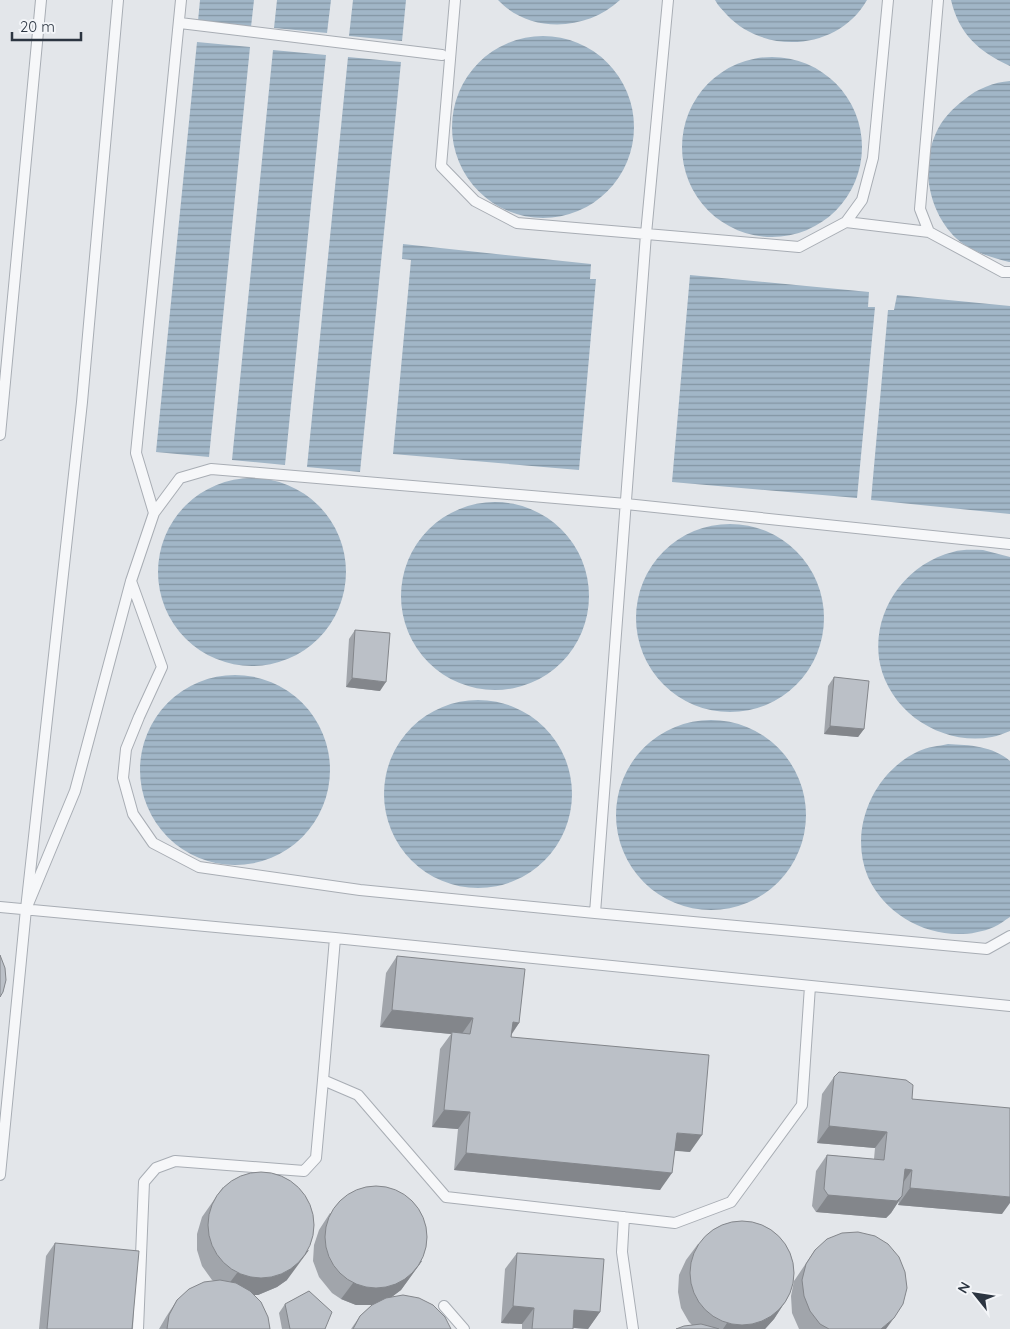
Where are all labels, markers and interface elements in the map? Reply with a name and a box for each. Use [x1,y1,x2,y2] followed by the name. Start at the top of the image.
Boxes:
[12,10,81,42] scale bar
[20,17,55,36] text: 20 m
[950,1269,1000,1319] north arrow
[953,1279,974,1296] text: N

